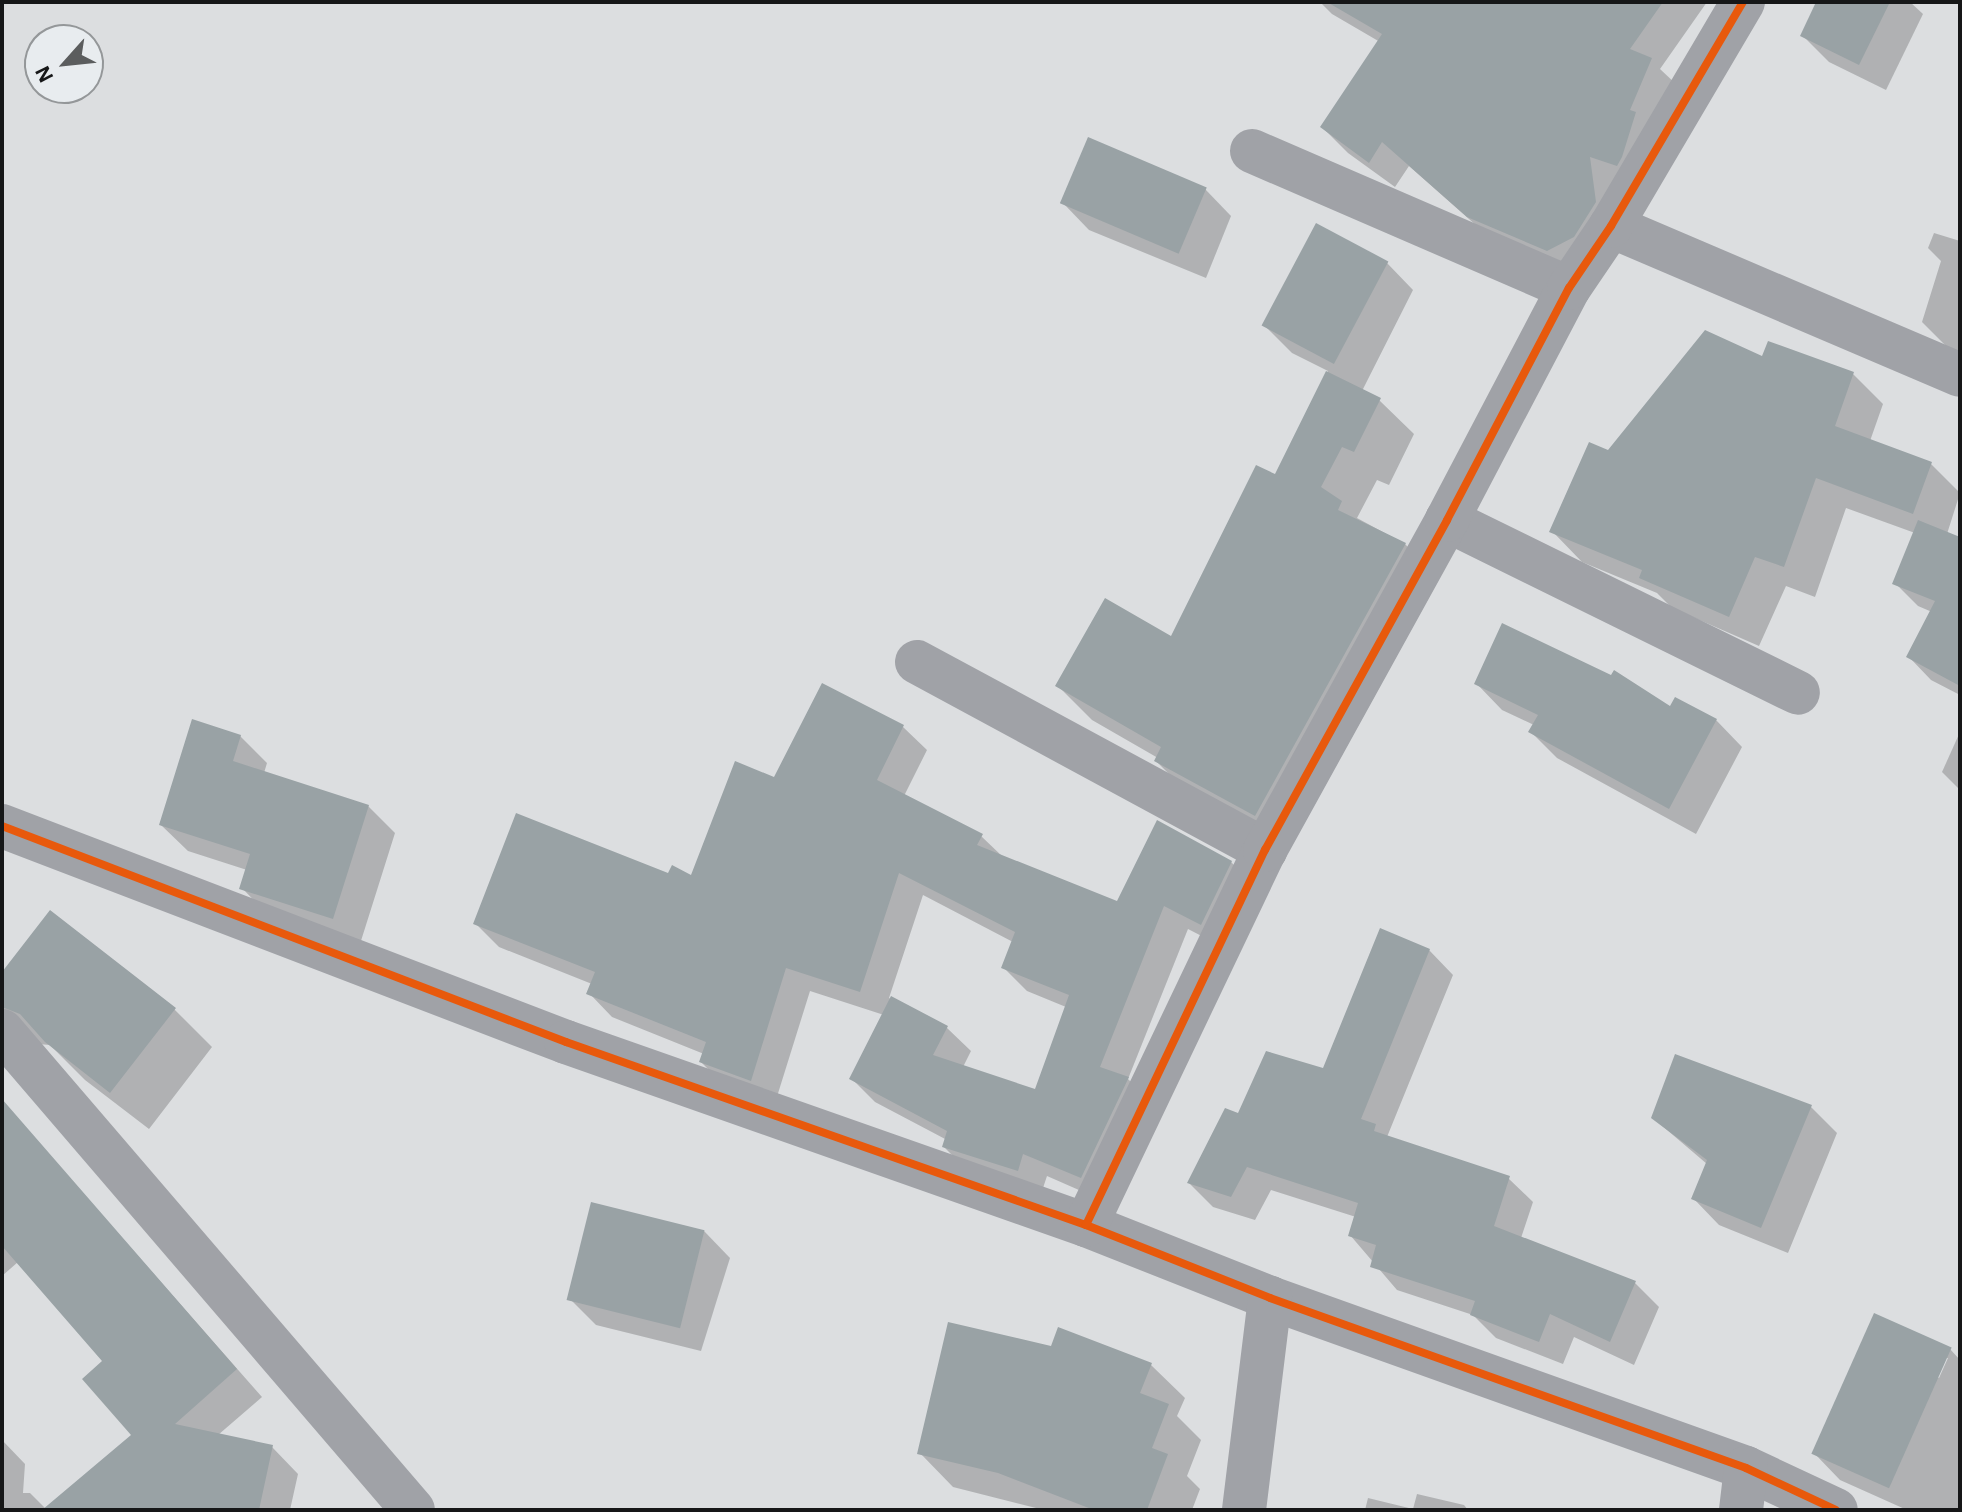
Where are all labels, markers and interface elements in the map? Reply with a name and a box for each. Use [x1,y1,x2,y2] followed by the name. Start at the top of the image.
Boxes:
[24,24,104,104] north arrow
[31,62,58,86] text: N

